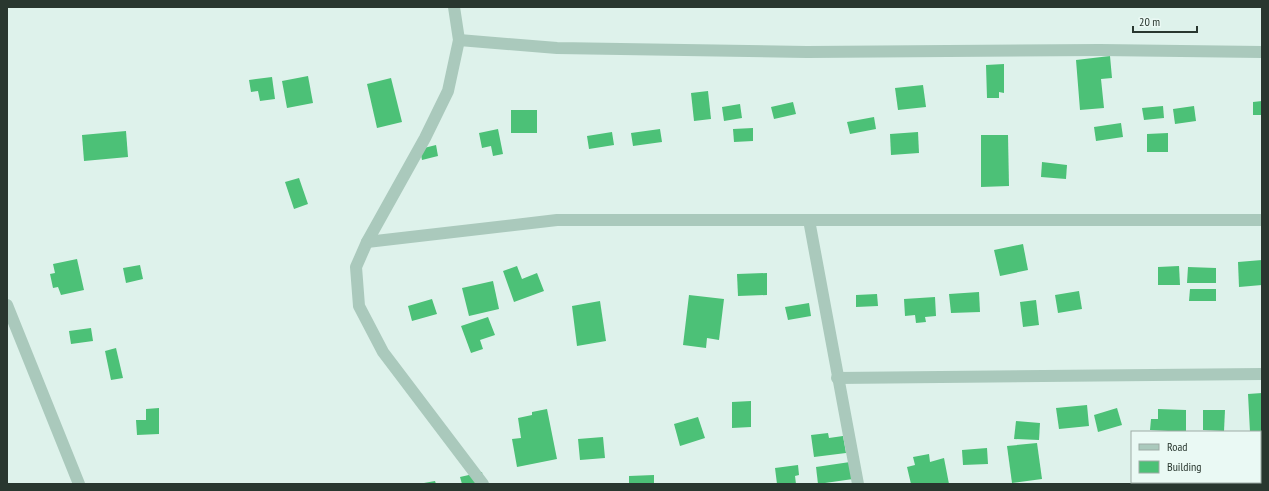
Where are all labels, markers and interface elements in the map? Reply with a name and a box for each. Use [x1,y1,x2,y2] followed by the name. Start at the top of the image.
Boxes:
[1133,8,1197,34] scale bar
[1139,14,1160,29] text: 20 m
[1131,431,1261,483] legend
[1167,439,1187,454] text: Road
[1167,459,1202,474] text: Building

